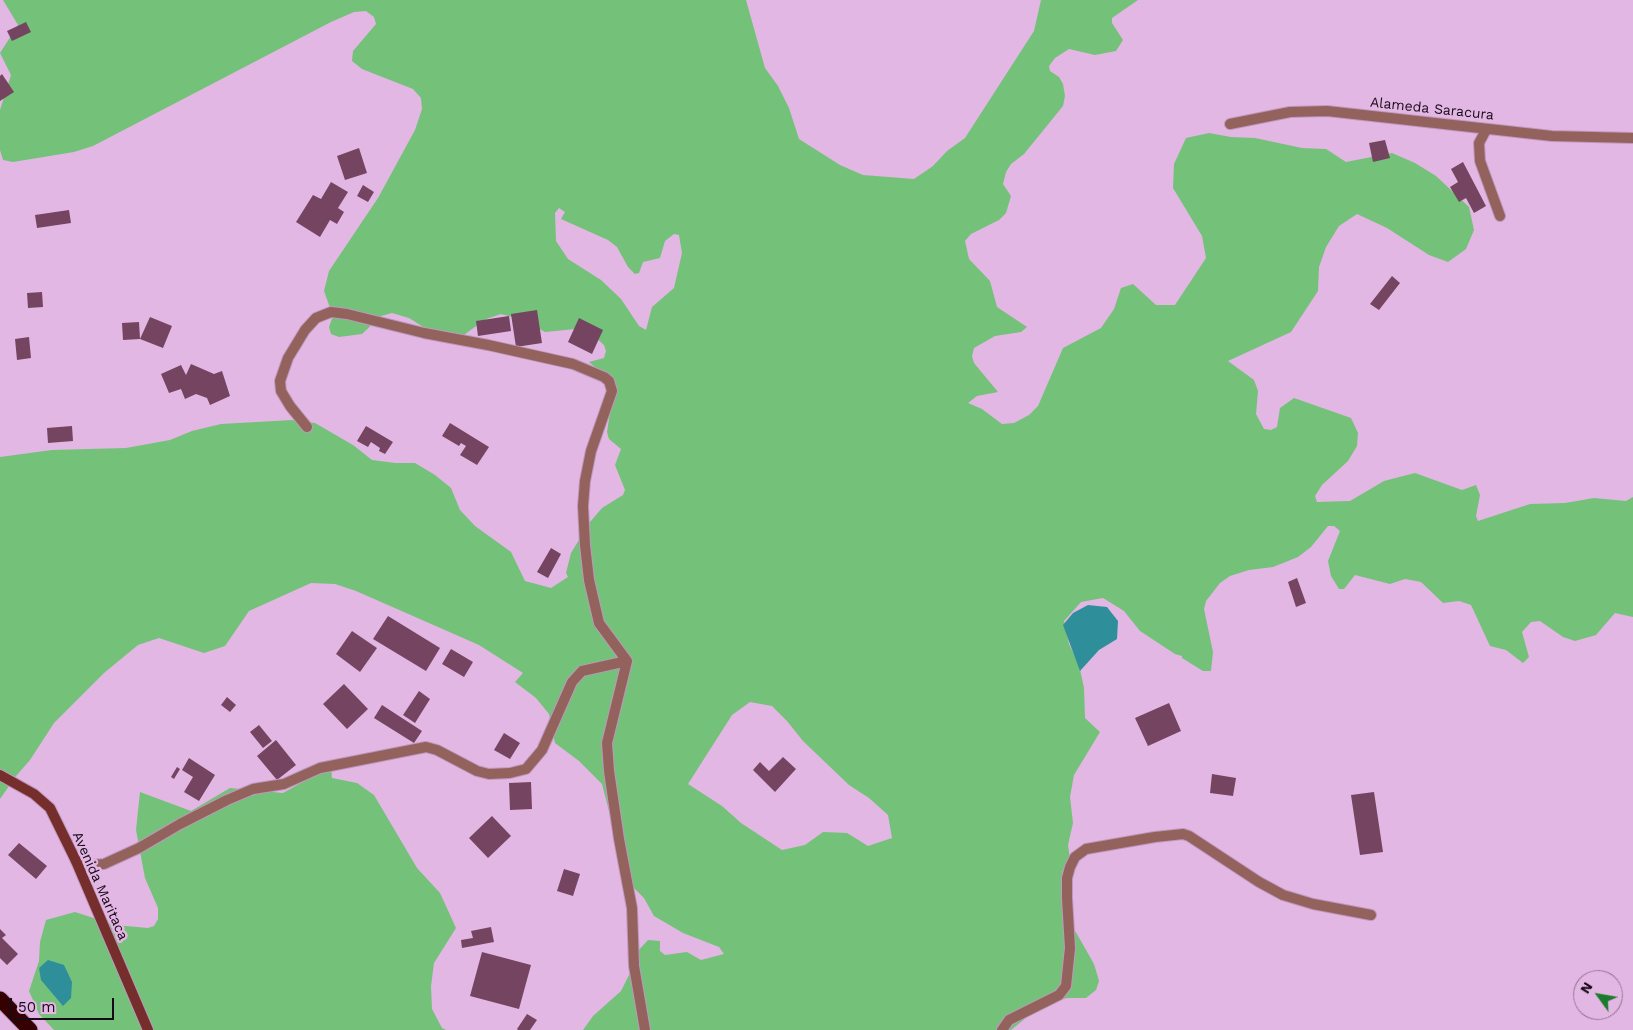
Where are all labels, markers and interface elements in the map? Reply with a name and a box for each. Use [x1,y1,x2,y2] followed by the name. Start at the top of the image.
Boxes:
[1369,94,1495,124] street label: Alameda Saracura
[69,829,131,943] street label: Avenida Maritaca
[1573,970,1623,1020] north arrow
[1577,979,1596,996] text: N
[12,988,116,1020] scale bar
[18,998,55,1016] text: 50 m

